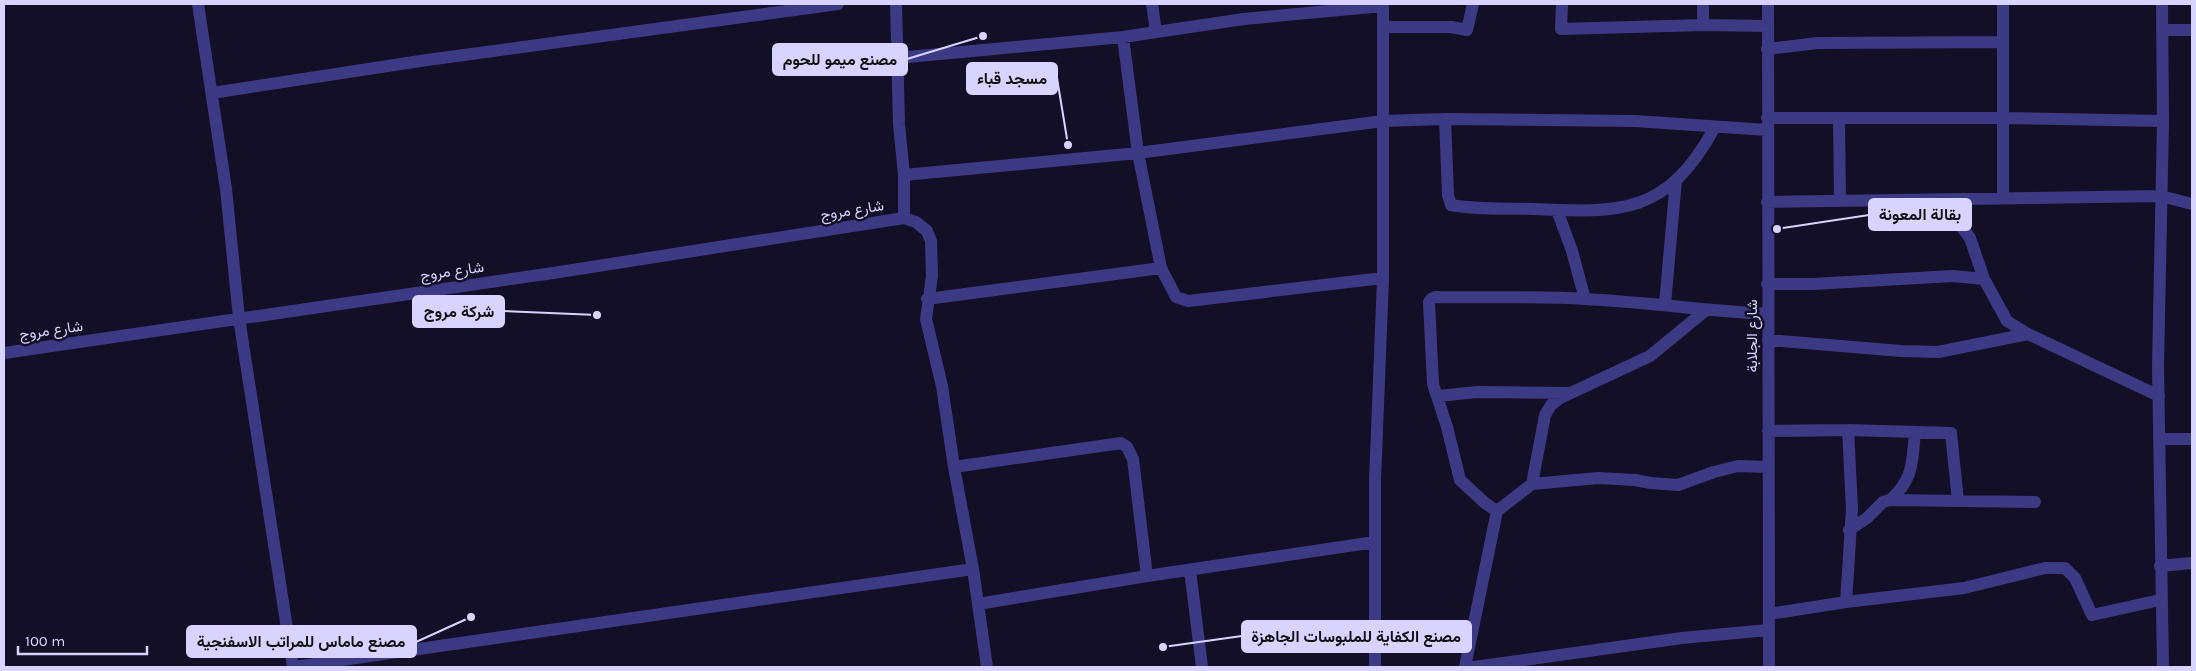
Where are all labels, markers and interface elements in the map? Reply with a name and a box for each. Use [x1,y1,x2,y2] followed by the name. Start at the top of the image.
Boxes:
[773,44,907,75] callout: مصنع ميمو للحوم
[783,50,898,71] text: مصنع ميمو للحوم
[967,63,1057,94] callout: مسجد قباء
[977,69,1047,88] text: مسجد قباء
[819,196,885,226] street label: شارع مروج
[1869,199,1971,230] callout: بقالة المعونة
[1879,205,1961,225] text: بقالة المعونة
[419,258,485,286] street label: شارع مروج
[413,296,504,327] callout: شركة مروج
[1743,299,1763,373] street label: شارع الجلابة
[424,302,495,322] text: شركة مروج
[18,317,84,345] street label: شارع مروج
[1242,621,1471,652] callout: مصنع الكفاية للملبوسات الجاهزة
[18,624,146,656] scale bar
[187,626,416,657] callout: مصنع ماماس للمراتب الاسفنجية
[1251,627,1461,648] text: مصنع الكفاية للملبوسات الجاهزة
[25,632,65,650] text: 100 m
[197,632,406,653] text: مصنع ماماس للمراتب الاسفنجية

